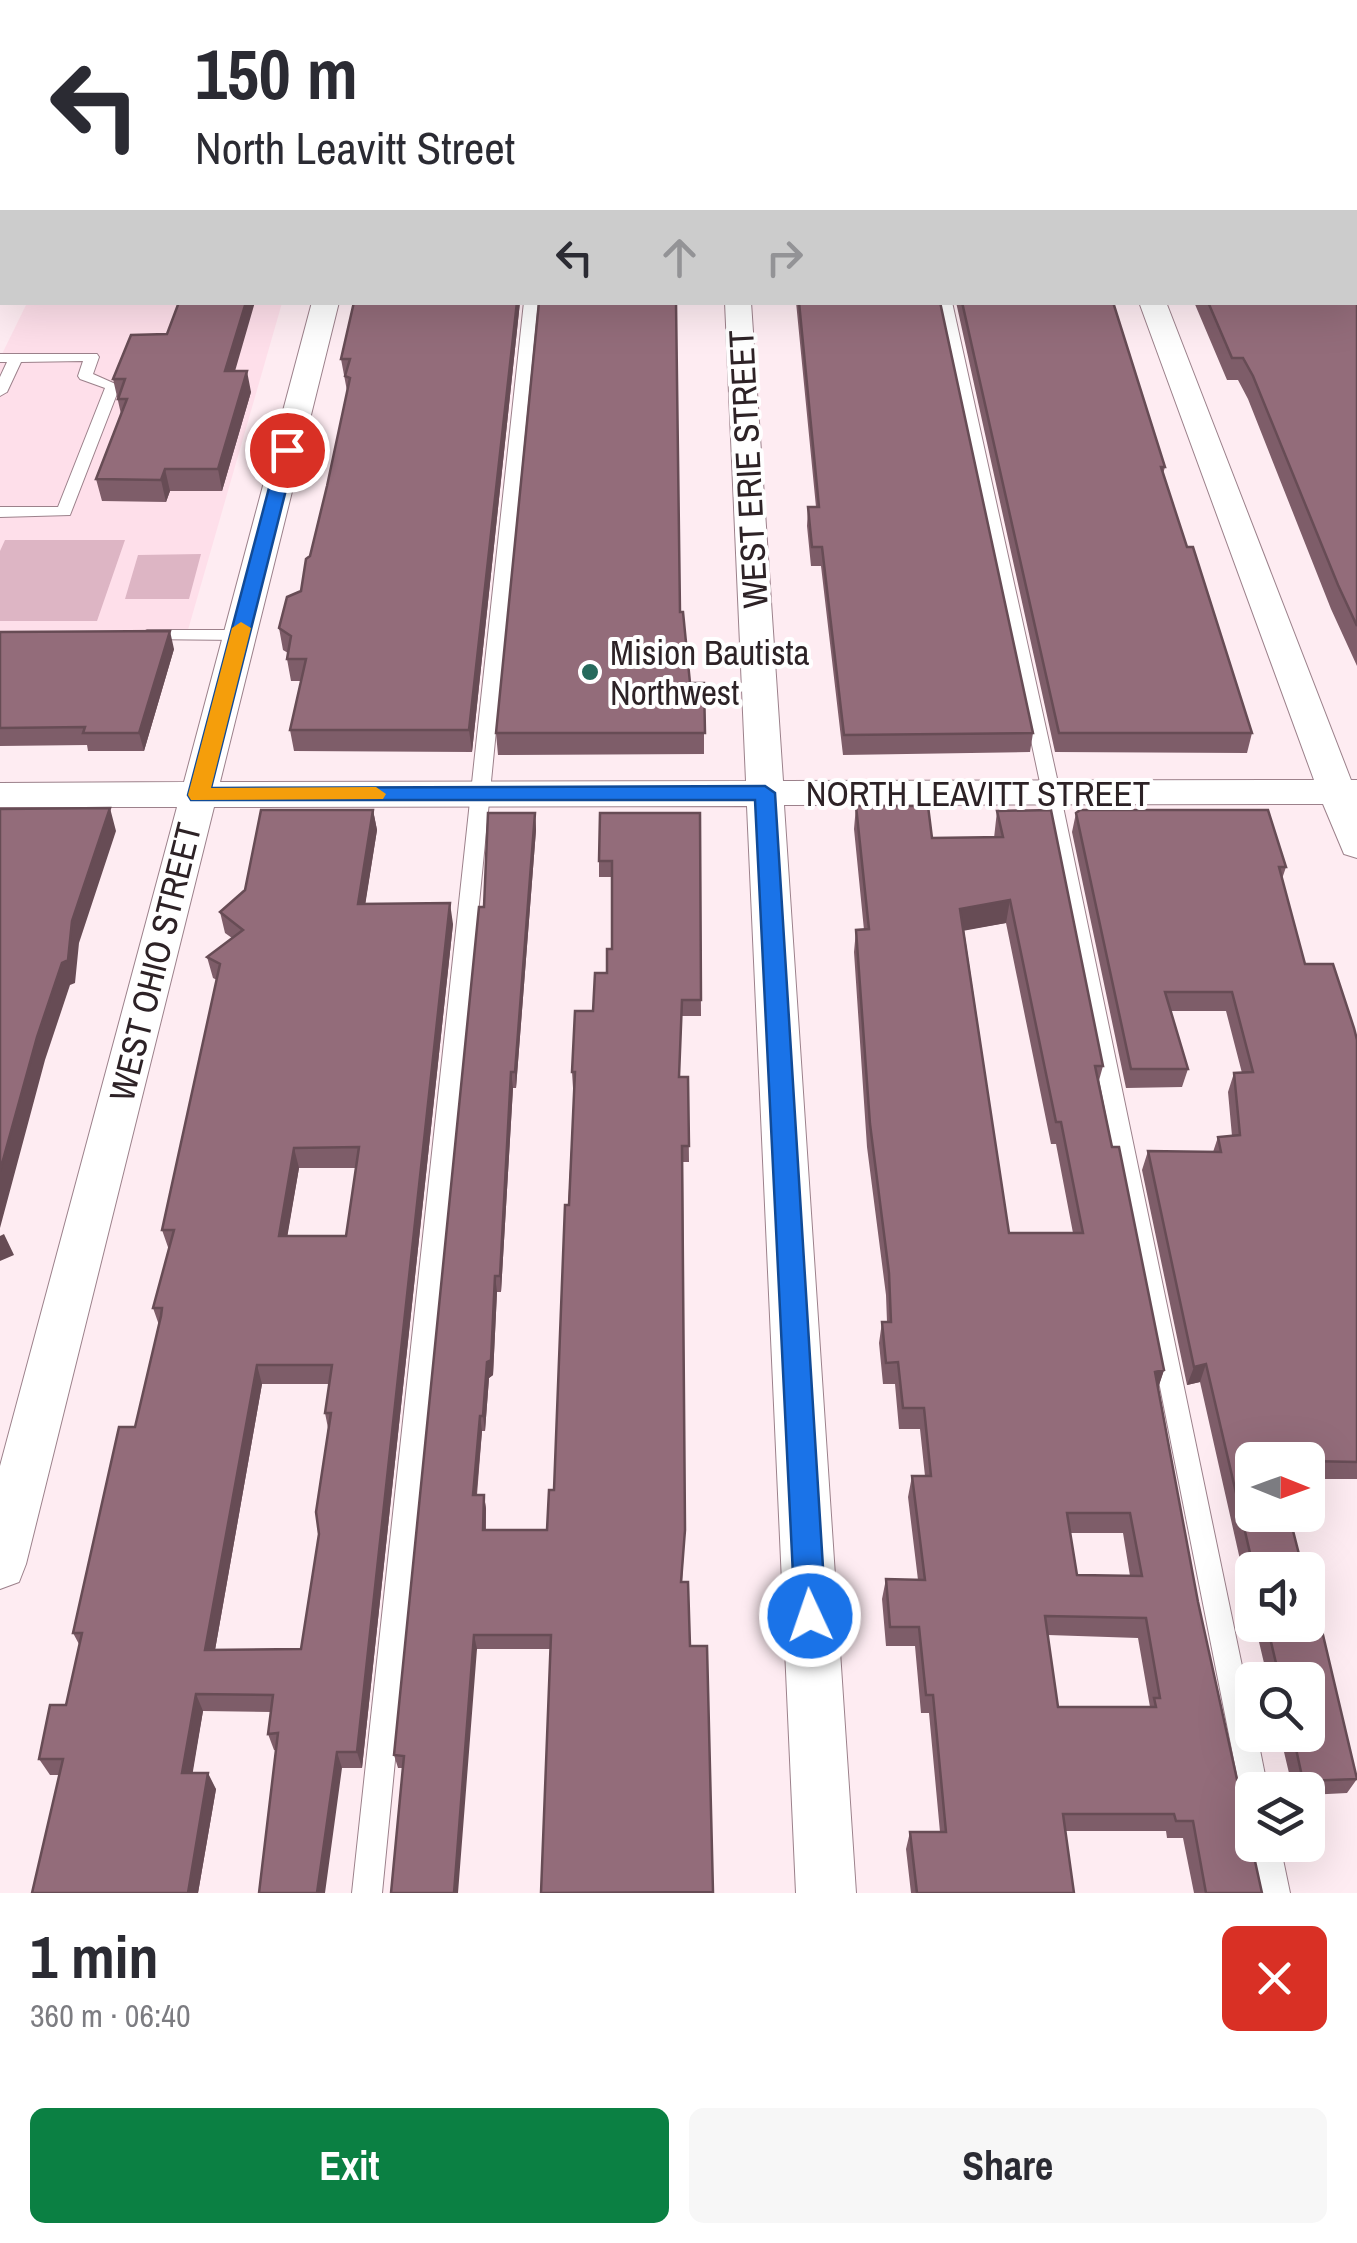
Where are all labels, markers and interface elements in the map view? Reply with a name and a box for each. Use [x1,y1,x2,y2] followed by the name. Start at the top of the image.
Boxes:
[195,27,358,121] text: 150 m
[30,40,160,170] icon: left
[195,117,515,178] text: North Leavitt Street
[547,230,602,285] icon: left
[652,230,707,285] icon: ahead
[757,230,812,285] icon: right
[717,329,779,609] street label: WEST ERIE STREET
[245,408,330,493] pin
[260,423,315,478] icon: arrive
[610,629,809,716] place label: Mision Bautista Northwest
[579,661,601,683] marker: Mision Bautista Northwest
[806,770,1150,817] street label: NORTH LEAVITT STREET
[98,818,212,1106] street label: WEST OHIO STREET
[1235,1442,1325,1532] north arrow
[1235,1442,1325,1862] map controls
[1235,1552,1325,1642] button: sound
[758,1564,862,1668] position arrow
[1235,1662,1325,1752] button: search
[1235,1772,1325,1862] button: layers
[30,1916,159,1997] text: 1 min
[1222,1926,1327,2031] button: close
[30,1994,190,2037] text: 360 m · 06:40
[30,2108,669,2223] button: Exit
[689,2108,1327,2223] button: Share

